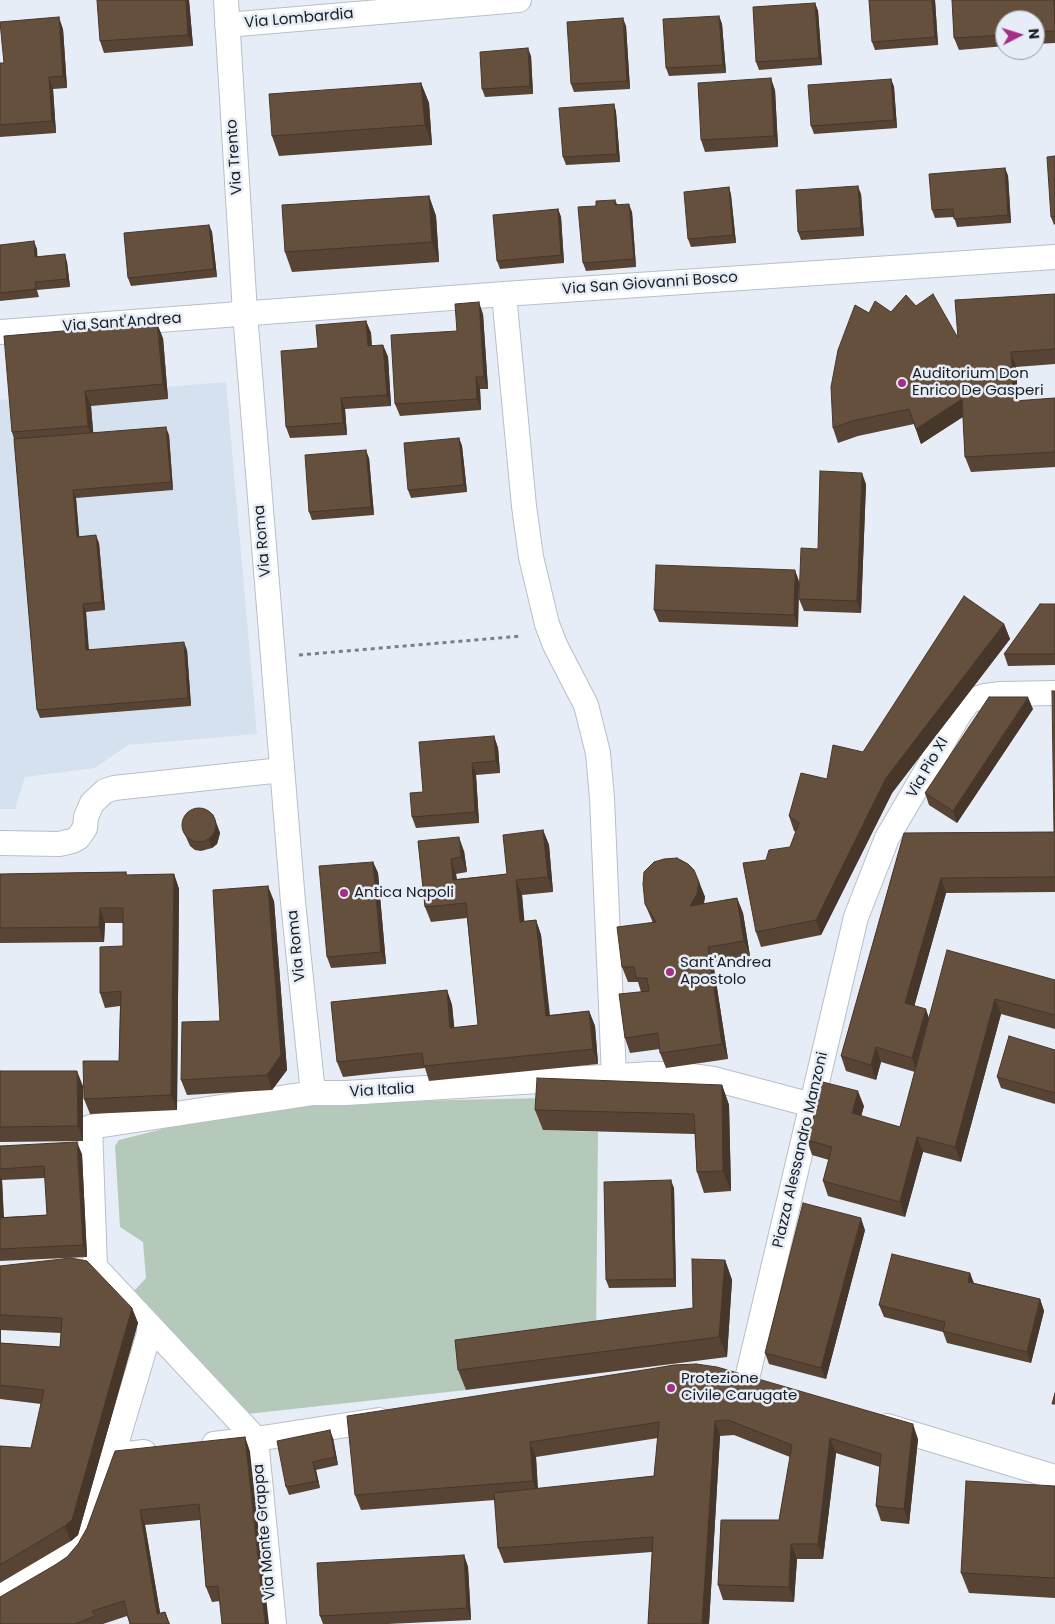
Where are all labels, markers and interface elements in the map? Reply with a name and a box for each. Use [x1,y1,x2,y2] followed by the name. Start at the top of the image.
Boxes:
[244,5,354,33] street label: Via Lombardia
[995,10,1045,60] north arrow
[1024,28,1044,40] text: N
[223,119,247,195] street label: Via Trento
[561,269,739,299] street label: Via San Giovanni Bosco
[62,310,182,336] street label: Via Sant'Andrea
[912,365,1044,400] place label: Auditorium Don Enrico De Gasperi
[896,377,908,389] marker: Auditorium Don Enrico De Gasperi
[251,504,275,578] street label: Via Roma
[903,735,953,801] street label: Via Pio XI
[354,884,454,902] place label: Antica Napoli
[338,887,350,899] marker: Antica Napoli
[284,909,310,983] street label: Via Roma
[680,954,771,989] place label: Sant'Andrea Apostolo
[664,966,676,978] marker: Sant'Andrea Apostolo
[770,1050,832,1250] street label: Piazza Alessandro Manzoni
[349,1080,415,1102] street label: Via Italia
[681,1370,797,1405] place label: Protezione Civile Carugate
[665,1382,677,1394] marker: Protezione Civile Carugate
[250,1463,280,1601] street label: Via Monte Grappa

